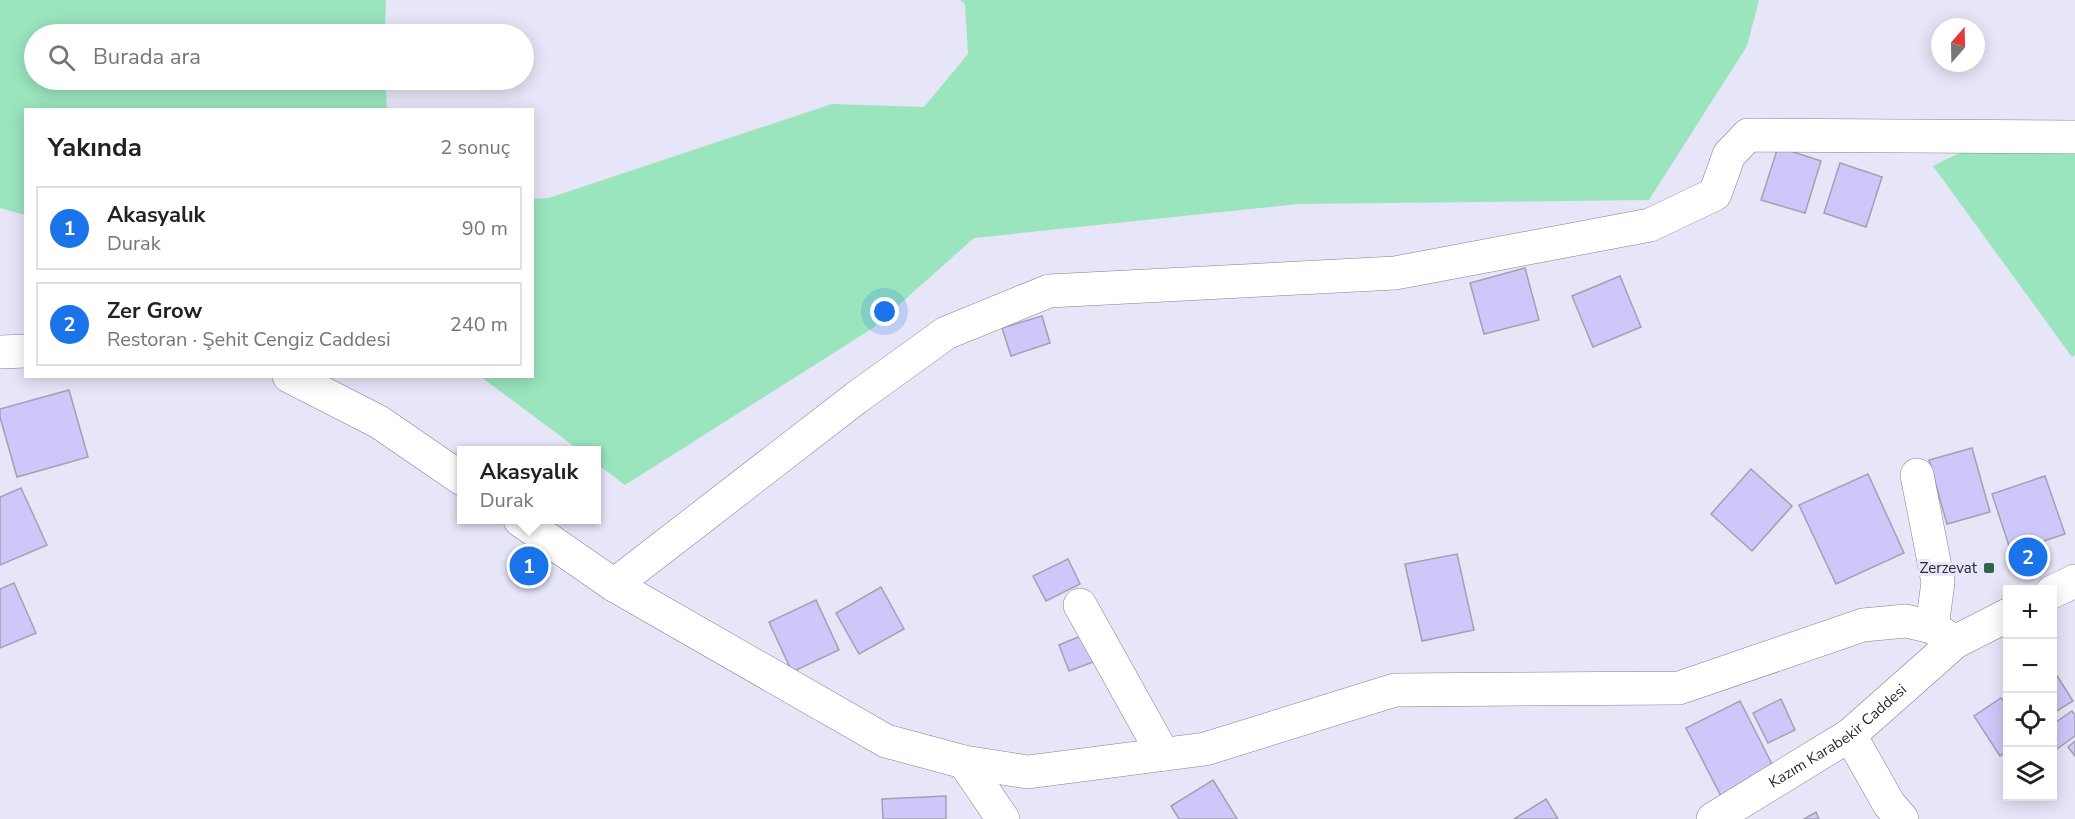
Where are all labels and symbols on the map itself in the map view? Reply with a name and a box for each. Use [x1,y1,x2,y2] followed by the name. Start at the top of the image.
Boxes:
[1931,18,1985,72] north arrow
[870,297,899,326] your location
[2008,534,2048,580] pin: 2
[510,544,548,588] pin: 1
[1920,558,1978,578] place label: Zerzevat
[1982,561,1996,575] marker: Zerzevat
[1765,680,1911,793] street label: Kazım Karabekir Caddesi

